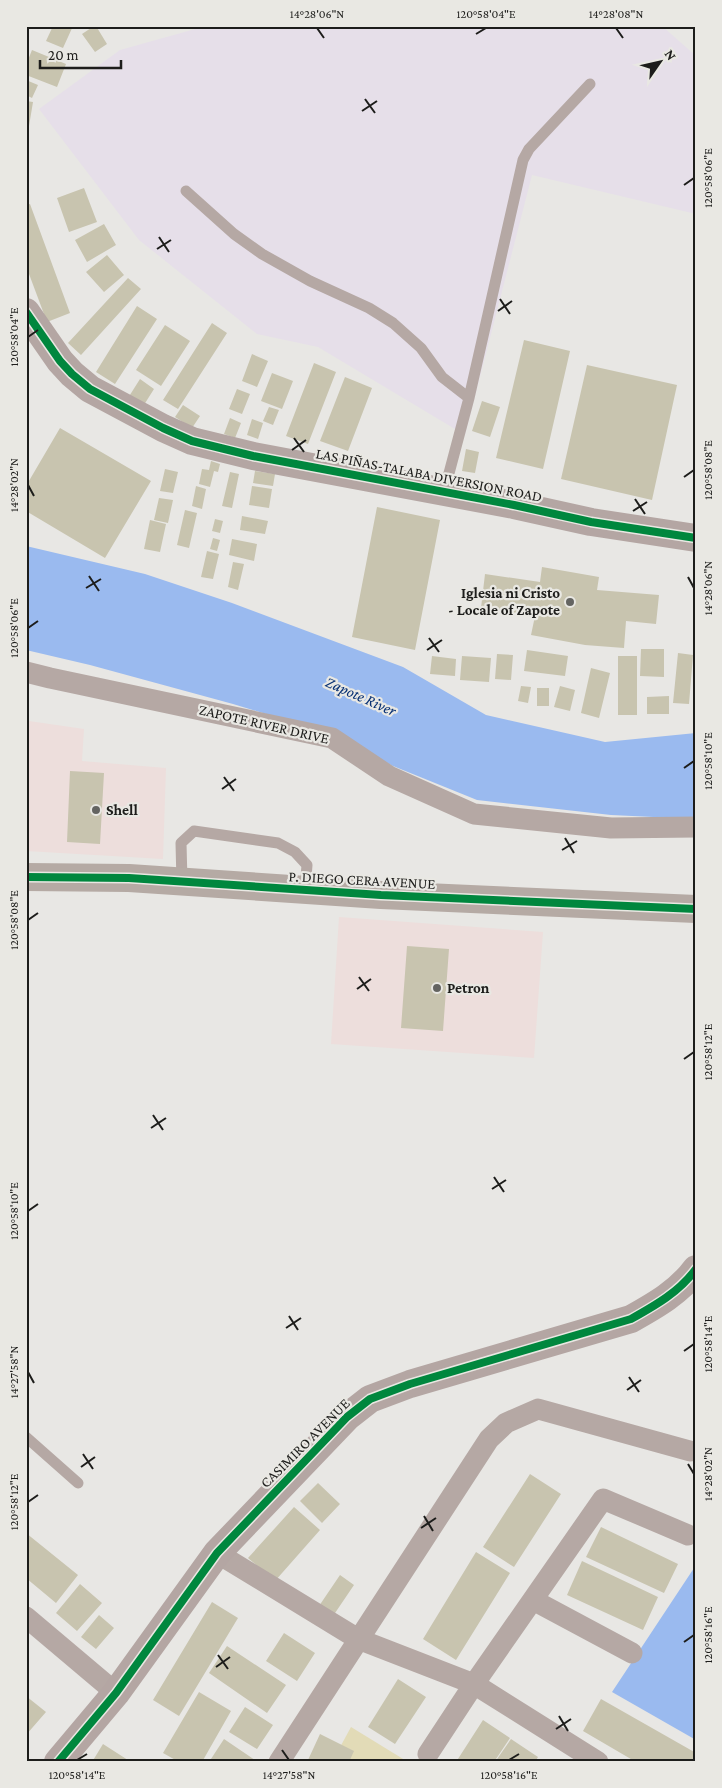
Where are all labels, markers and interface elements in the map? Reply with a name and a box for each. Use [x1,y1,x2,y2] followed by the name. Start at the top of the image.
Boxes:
[290,7,344,21] text: 14°28'06"N
[456,7,516,21] text: 120°58'04"E
[589,7,643,21] text: 14°28'08"N
[40,38,121,70] scale bar
[634,38,684,88] north arrow
[661,46,680,64] text: N
[48,47,79,63] text: 20 m
[701,148,715,208] text: 120°58'06"E
[7,307,21,367] text: 120°58'04"E
[701,440,715,500] text: 120°58'08"E
[314,445,544,505] street label: LAS PIÑAS-TALABA DIVERSION ROAD
[7,458,21,512] text: 14°28'02"N
[701,561,715,615] text: 14°28'06"N
[448,585,560,618] place label: Iglesia ni Cristo - Locale of Zapote
[564,596,576,608] marker: Iglesia ni Cristo - Locale of Zapote
[7,598,21,658] text: 120°58'06"E
[323,673,399,720] water label: Zapote River
[197,701,331,747] street label: ZAPOTE RIVER DRIVE
[701,732,715,790] text: 120°58'10"E
[106,802,138,818] place label: Shell
[90,804,102,816] marker: Shell
[288,868,436,892] street label: P. DIEGO CERA AVENUE
[7,890,21,950] text: 120°58'08"E
[447,980,490,996] place label: Petron
[431,982,443,994] marker: Petron
[701,1023,715,1080] text: 120°58'12"E
[7,1182,21,1240] text: 120°58'10"E
[701,1315,715,1372] text: 120°58'14"E
[7,1346,21,1398] text: 14°27'58"N
[257,1395,353,1491] street label: CASIMIRO AVENUE
[701,1447,715,1501] text: 14°28'02"N
[7,1473,21,1530] text: 120°58'12"E
[701,1606,715,1663] text: 120°58'16"E
[49,1768,106,1782] text: 120°58'14"E
[263,1768,315,1782] text: 14°27'58"N
[481,1768,538,1782] text: 120°58'16"E

